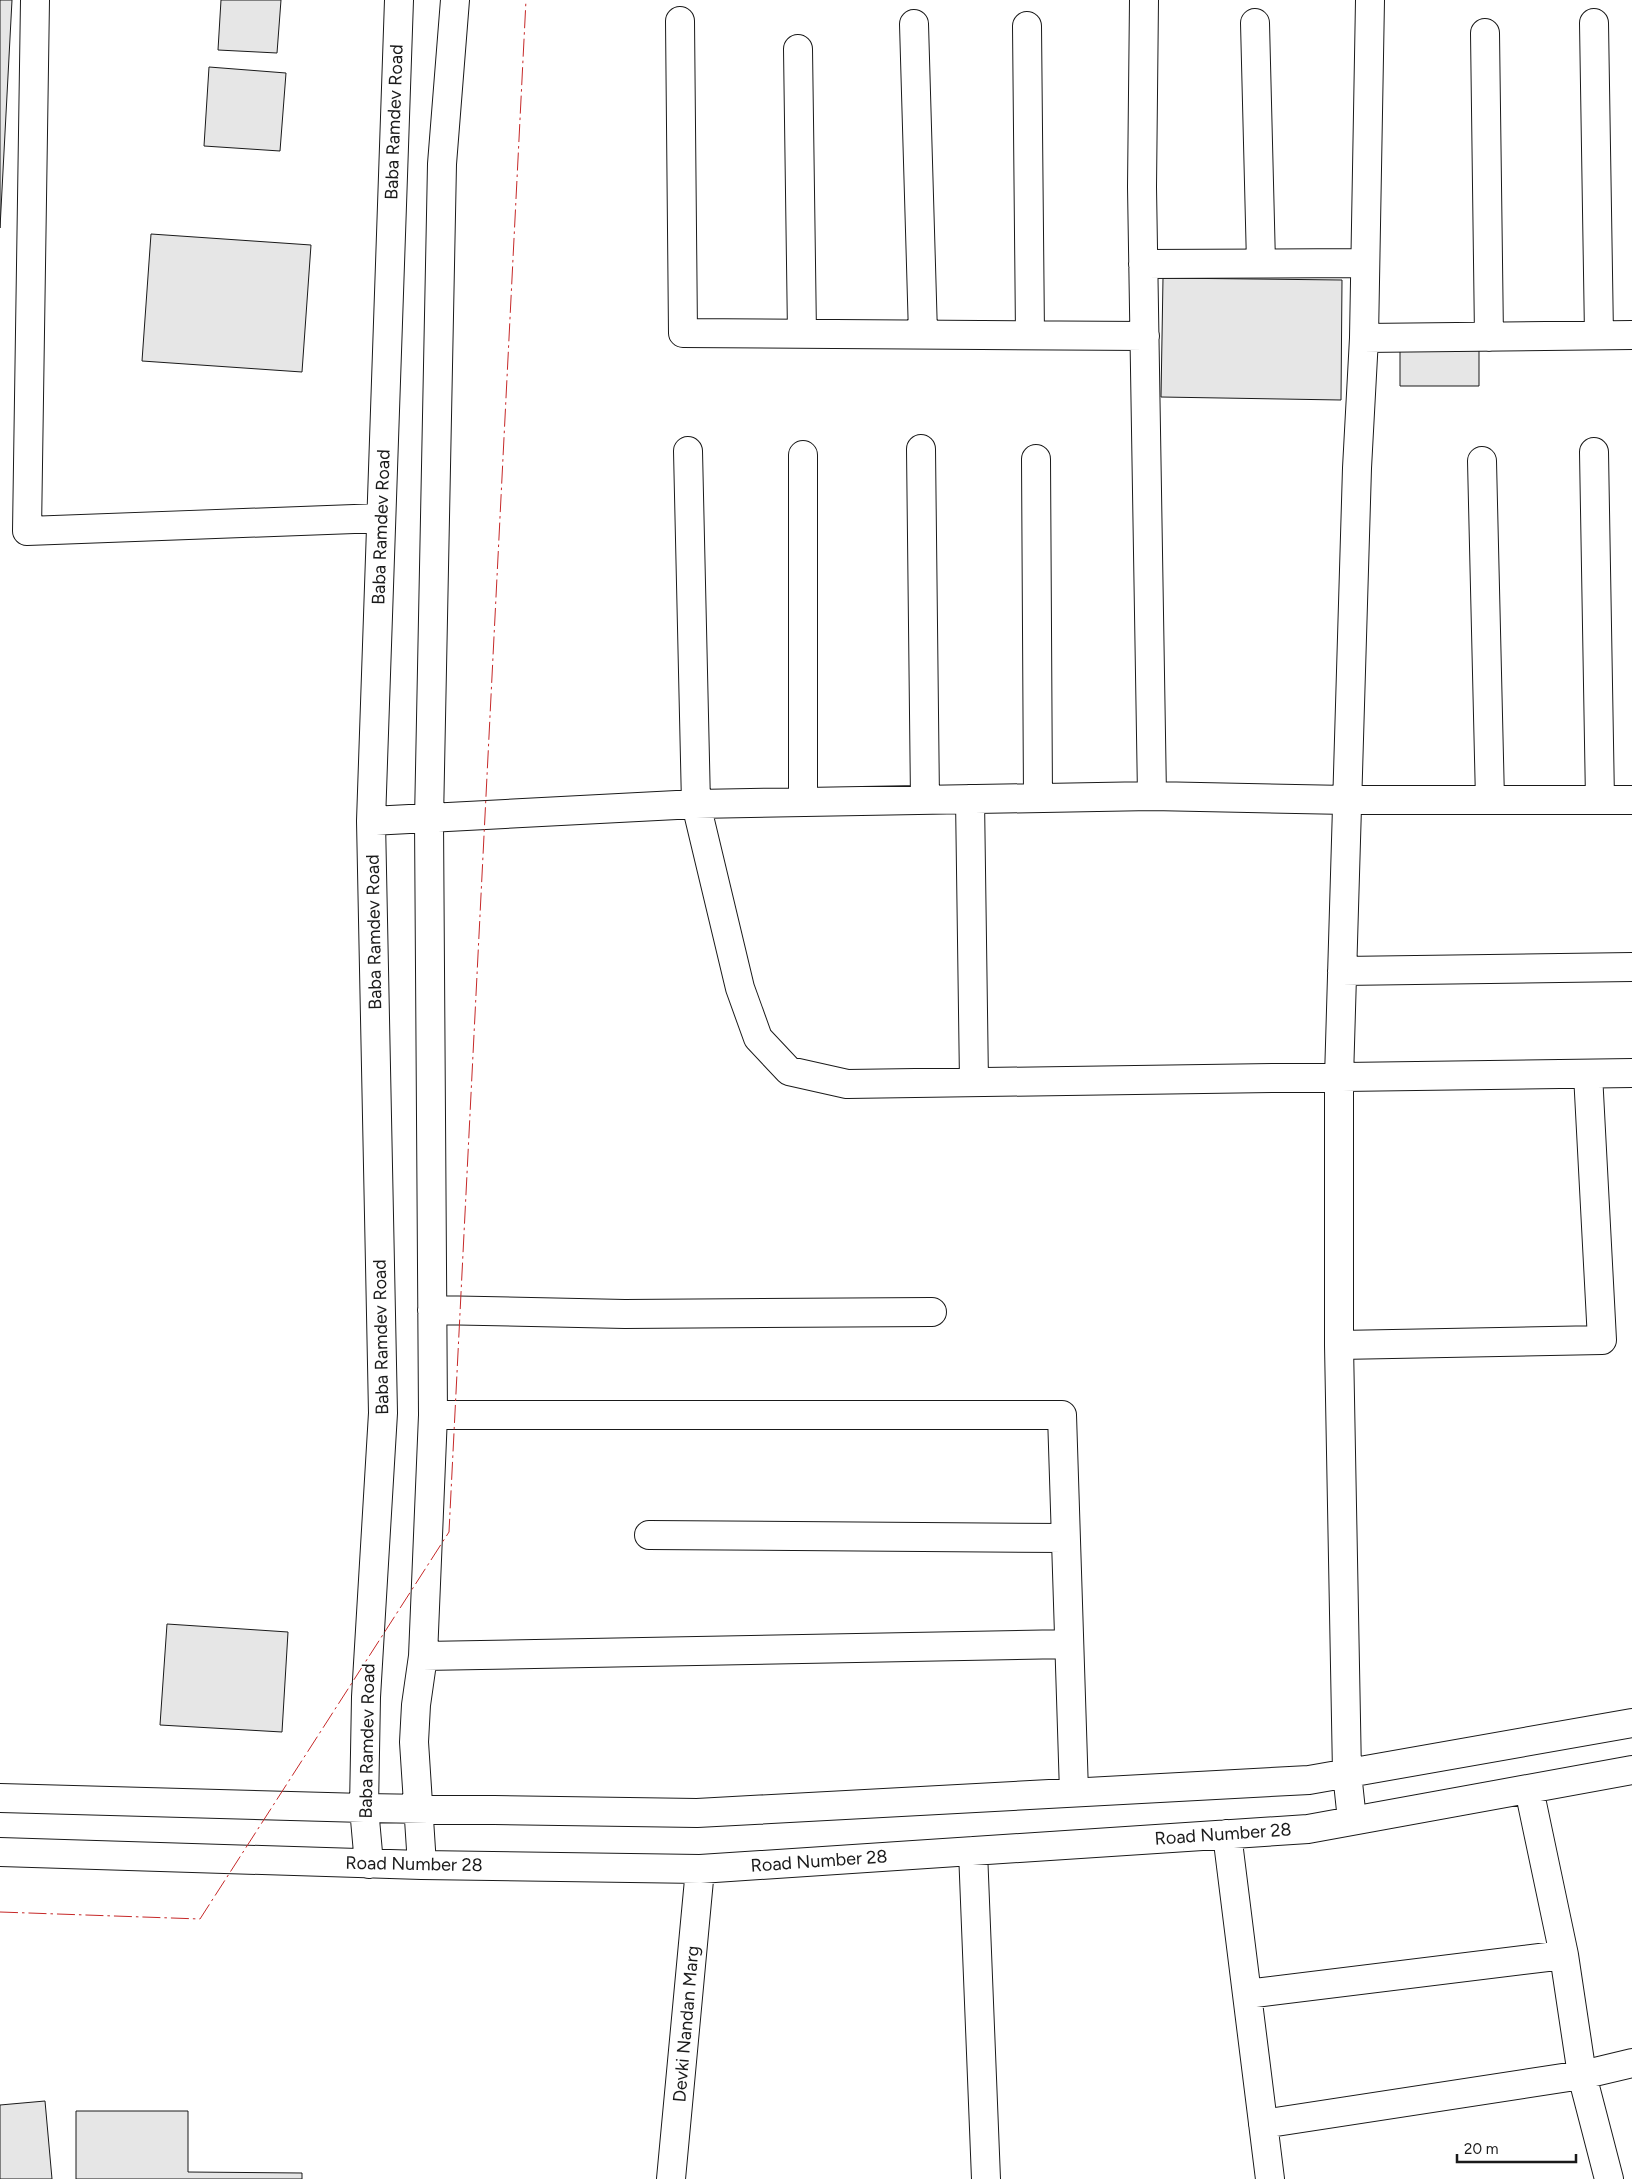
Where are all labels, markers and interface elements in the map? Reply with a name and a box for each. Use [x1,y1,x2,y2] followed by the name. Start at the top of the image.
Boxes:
[380,44,408,200] street label: Baba Ramdev Road
[367,449,395,605] street label: Baba Ramdev Road
[362,854,386,1010] street label: Baba Ramdev Road
[369,1259,393,1415] street label: Baba Ramdev Road
[355,1663,379,1819] street label: Baba Ramdev Road
[1154,1818,1292,1850] street label: Road Number 28
[750,1845,888,1877] street label: Road Number 28
[345,1852,483,1876] street label: Road Number 28
[668,1945,704,2103] street label: Devki Nandan Marg
[1457,2132,1576,2164] scale bar
[1464,2140,1498,2158] text: 20 m

